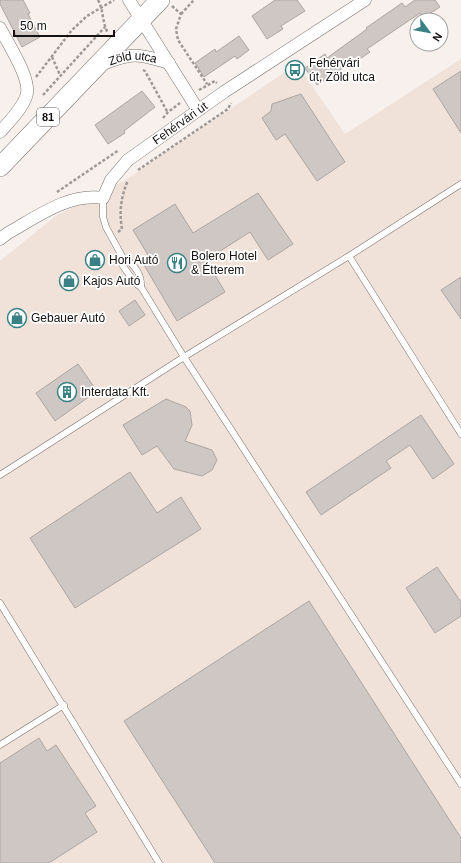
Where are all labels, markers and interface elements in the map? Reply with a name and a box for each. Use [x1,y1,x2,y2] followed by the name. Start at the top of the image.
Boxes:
[14,12,114,38] scale bar
[409,12,449,52] north arrow
[20,19,47,33] text: 50 m
[430,31,445,44] text: N
[107,49,159,68] street label: Zöld utca
[309,56,375,84] place label: Fehérvári út, Zöld utca
[284,59,306,81] bus stop icon: Fehérvári út, Zöld utca
[150,98,211,147] street label: Fehérvári út
[37,108,59,126] road number: 81
[84,249,106,271] shop icon: Hori Autó
[191,249,257,277] place label: Bolero Hotel & Étterem
[166,252,188,274] restaurant icon: Bolero Hotel & Étterem
[109,253,159,267] place label: Hori Autó
[58,270,80,292] shop icon: Kajos Autó
[83,274,141,288] place label: Kajos Autó
[6,307,28,329] shop icon: Gebauer Autó
[31,311,105,325] place label: Gebauer Autó
[56,381,78,403] building icon: Interdata Kft.
[81,385,150,399] place label: Interdata Kft.

